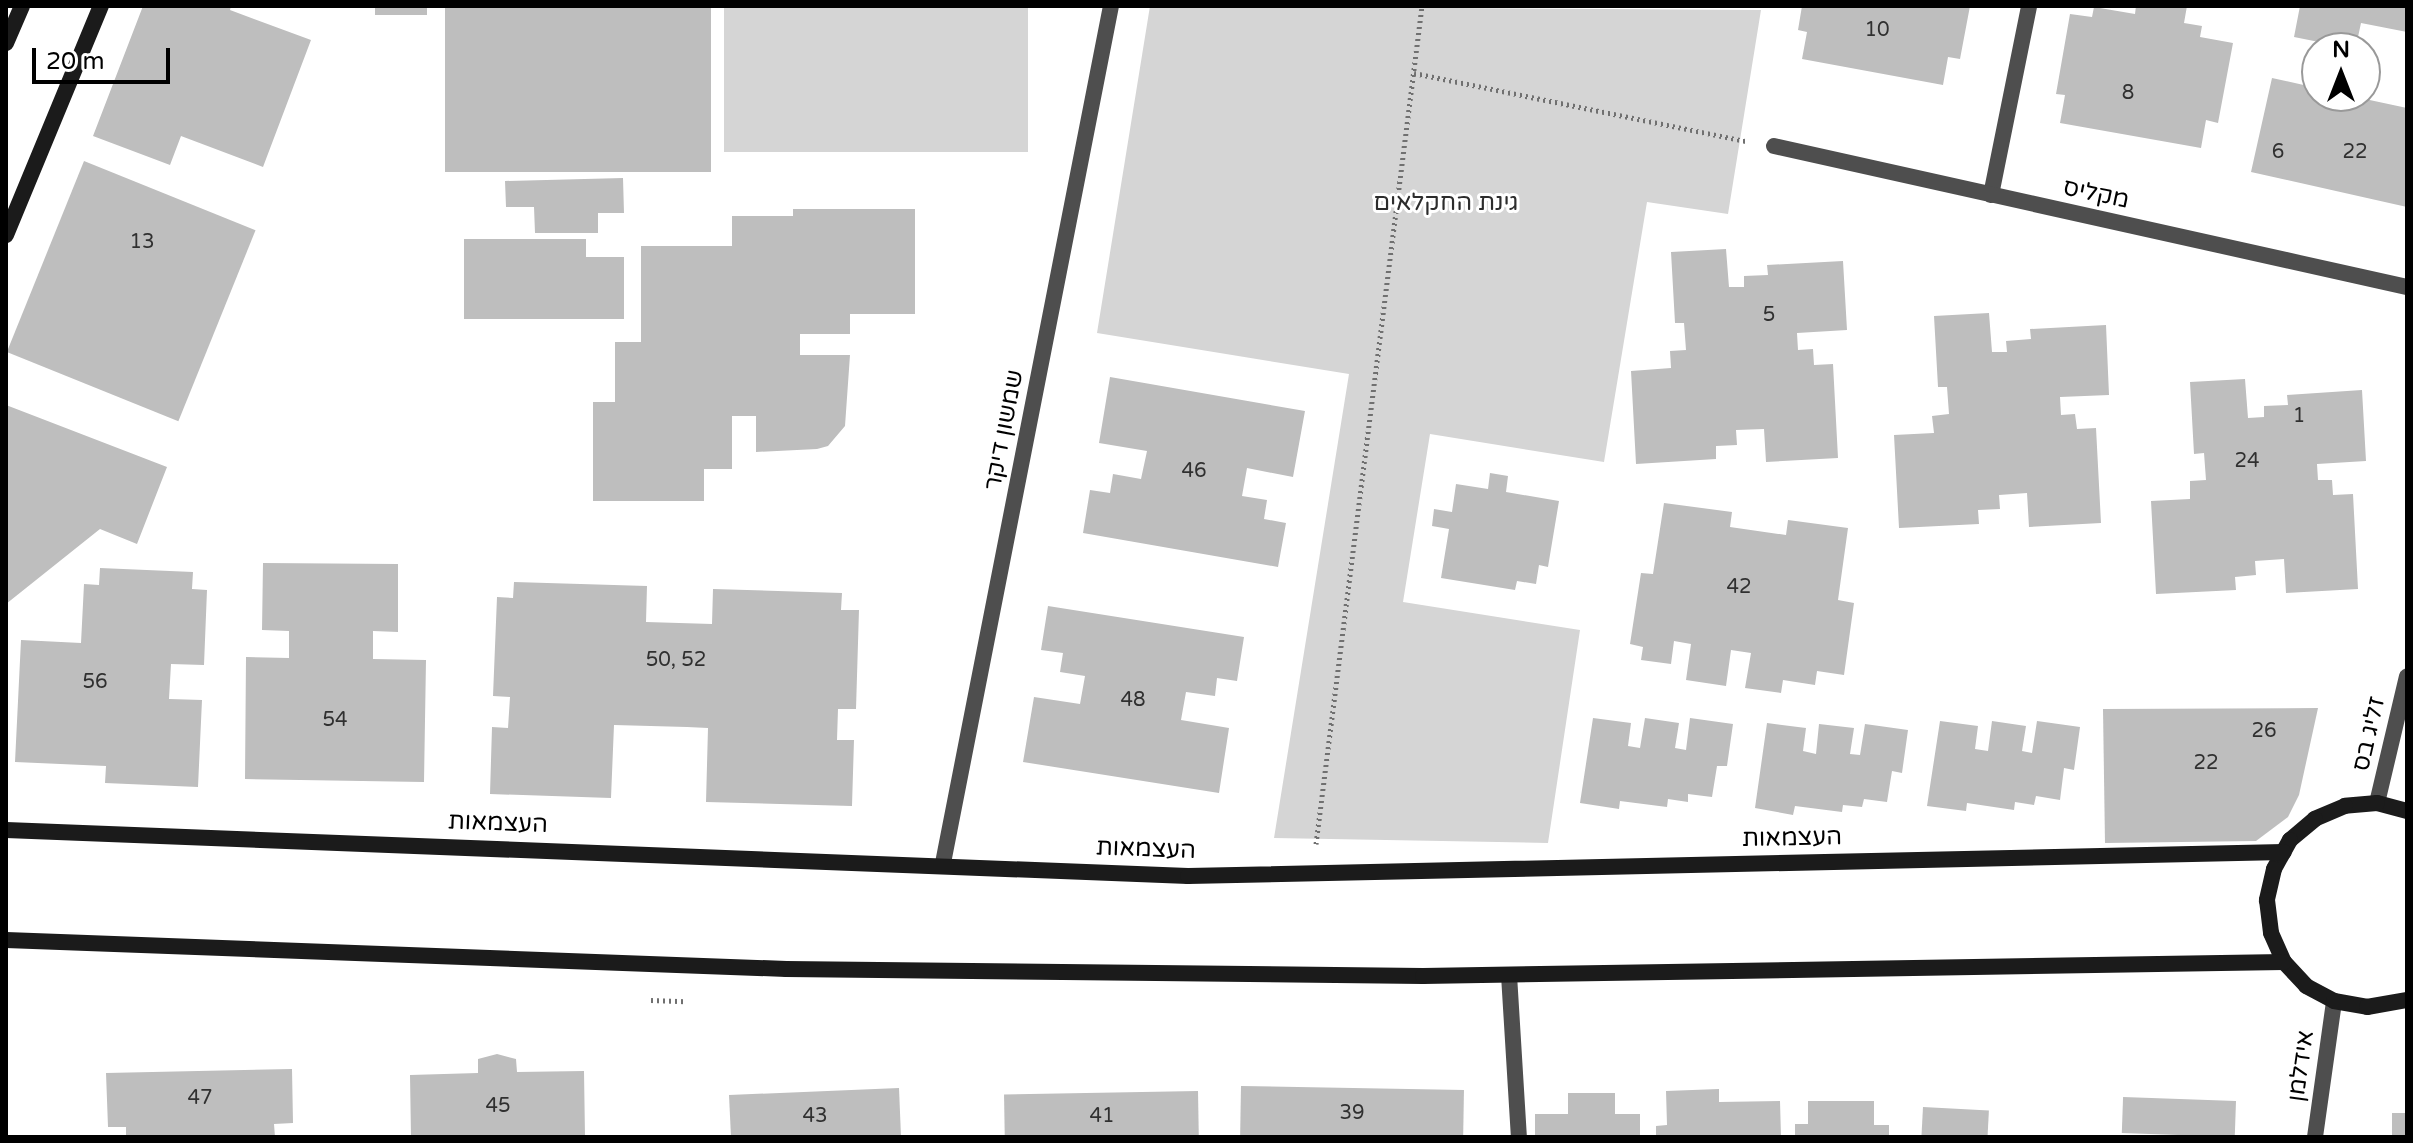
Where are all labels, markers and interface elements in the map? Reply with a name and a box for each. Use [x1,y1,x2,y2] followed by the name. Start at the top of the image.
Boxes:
[1864,18,1890,42] house number: 10
[36,32,174,82] scale bar
[2301,32,2381,112] north arrow
[2332,37,2350,63] text: N
[46,47,104,76] text: 20 m
[2122,81,2134,105] house number: 8
[2272,140,2284,164] house number: 6
[2342,140,2368,164] house number: 22
[2060,173,2132,215] street label: מקליס
[1373,189,1519,217] park label: גינת החקלאים
[129,230,155,254] house number: 13
[1763,303,1775,327] house number: 5
[978,367,1030,493] street label: שמשון דיקר
[2293,404,2305,428] house number: 1
[2234,449,2260,473] house number: 24
[1181,459,1207,483] house number: 46
[1726,575,1752,599] house number: 42
[646,648,706,672] house number: 50, 52
[82,670,108,694] house number: 56
[1120,688,1146,712] house number: 48
[2346,694,2392,774] street label: זליג בס
[322,708,348,732] house number: 54
[2251,719,2277,743] house number: 26
[2193,751,2219,775] house number: 22
[448,807,548,839] street label: העצמאות
[1742,823,1842,853] street label: העצמאות
[1096,833,1196,865] street label: העצמאות
[2282,1029,2320,1103] street label: אידלמן
[187,1086,213,1110] house number: 47
[485,1094,511,1118] house number: 45
[1339,1101,1365,1125] house number: 39
[802,1104,828,1128] house number: 43
[1089,1104,1115,1128] house number: 41

